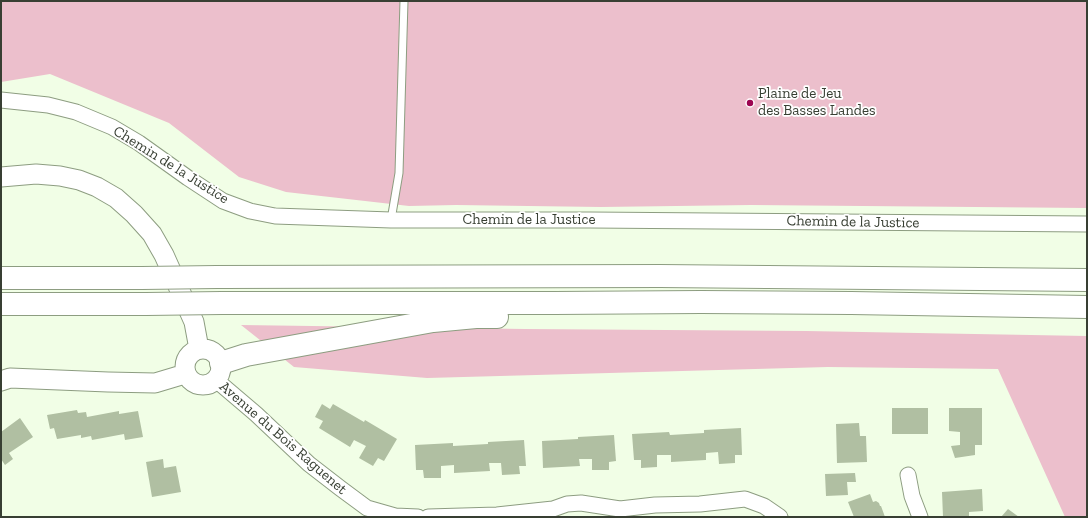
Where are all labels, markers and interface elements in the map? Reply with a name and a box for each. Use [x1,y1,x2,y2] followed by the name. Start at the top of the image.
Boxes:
[758,85,876,120] place label: Plaine de Jeu des Basses Landes
[745,98,755,108] marker: Plaine de Jeu des Basses Landes
[110,122,232,208] street label: Chemin de la Justice
[463,211,595,229] street label: Chemin de la Justice
[786,212,920,232] street label: Chemin de la Justice
[215,378,351,498] street label: Avenue du Bois Raguenet

